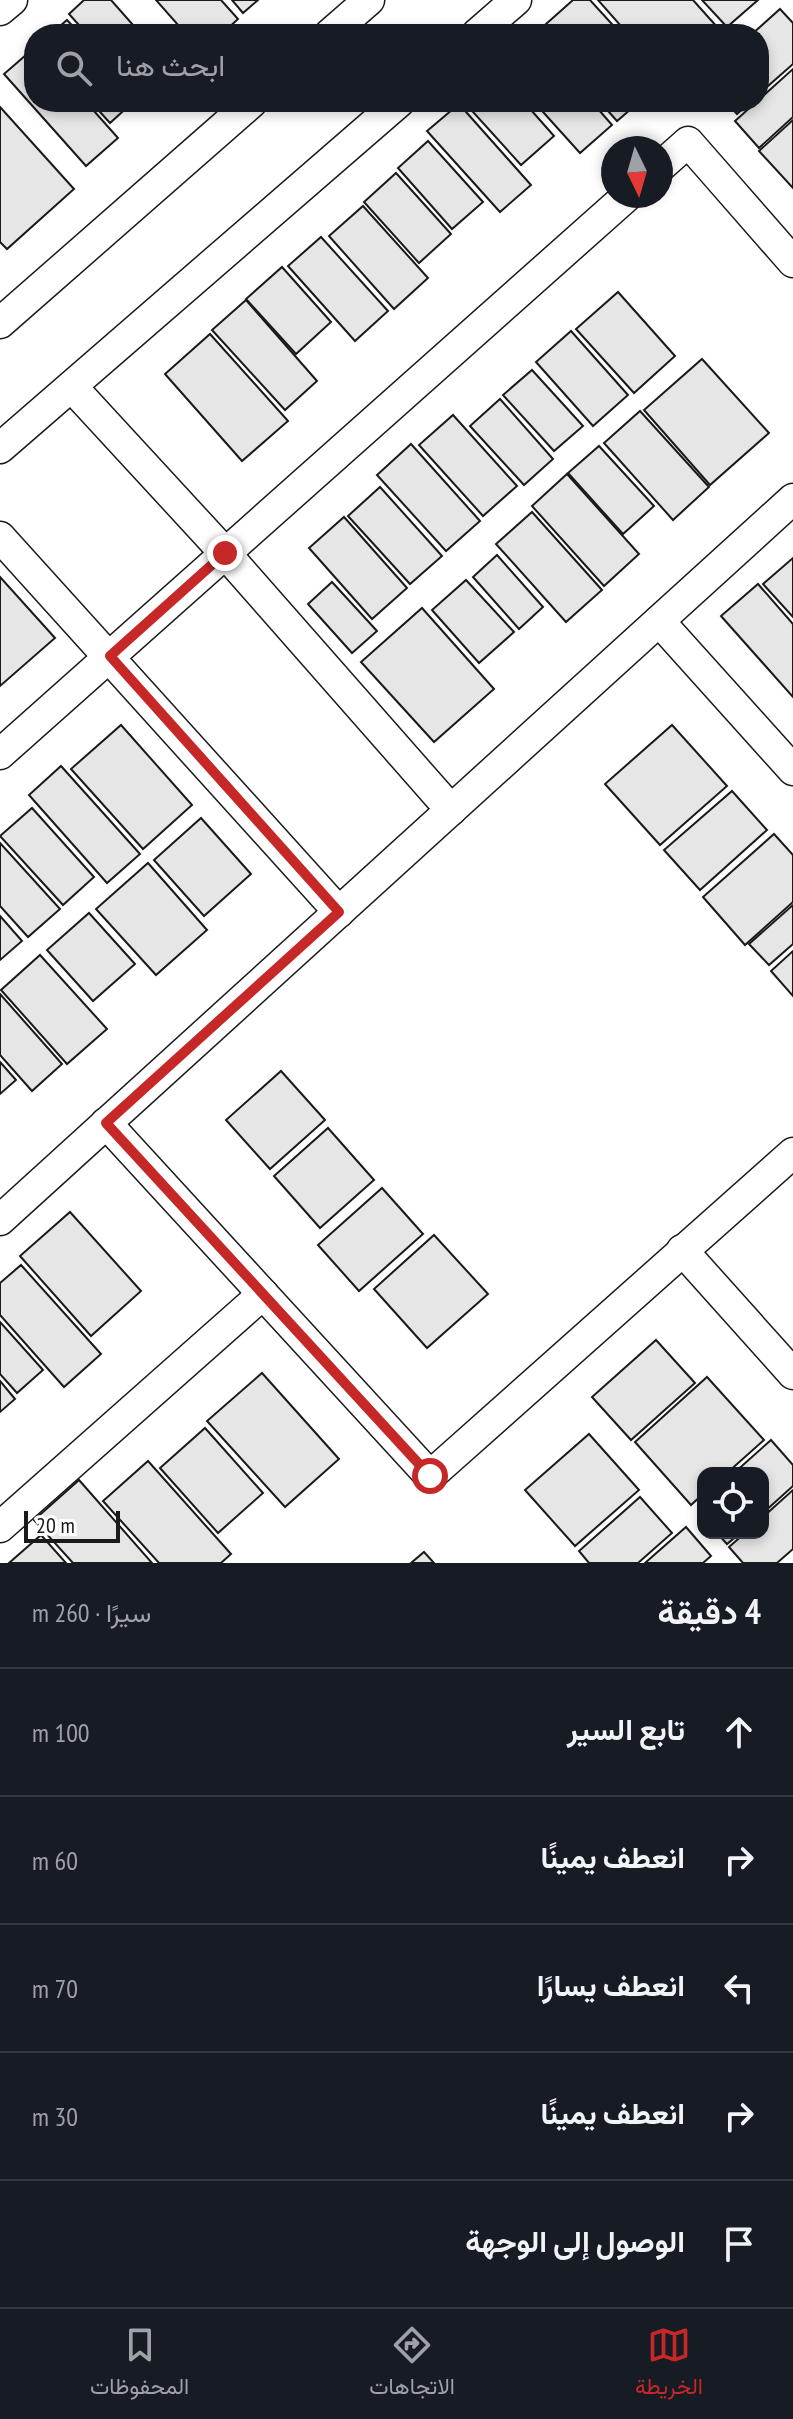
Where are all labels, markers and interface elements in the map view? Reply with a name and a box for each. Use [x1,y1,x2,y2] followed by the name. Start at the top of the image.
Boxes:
[24,24,769,112] search box
[116,45,225,84] text: ابحث هنا
[52,46,96,90] icon: search
[601,136,673,208] north arrow
[207,535,243,571] route end
[412,1458,448,1494] route start
[697,1467,769,1539] map controls
[697,1467,769,1539] button: locate
[24,1507,120,1543] scale bar
[36,1511,75,1539] text: 20 m
[658,1589,761,1633] text: 4 دقيقة
[32,1596,151,1629] text: سيرًا · 260 m
[567,1709,685,1748] text: تابع السير
[717,1710,761,1754] icon: ahead
[32,1716,90,1749] text: 100 m
[541,1837,685,1876] text: انعطف يمينًا
[717,1838,761,1882] icon: right
[32,1844,78,1877] text: 60 m
[537,1965,685,2004] text: انعطف يسارًا
[717,1966,761,2010] icon: left
[32,1972,78,2005] text: 70 m
[541,2093,685,2132] text: انعطف يمينًا
[717,2094,761,2138] icon: right
[32,2100,78,2133] text: 30 m
[465,2221,685,2260] text: الوصول إلى الوجهة
[717,2222,761,2266] icon: arrive
[90,2323,189,2406] tab: المحفوظات
[369,2323,455,2406] tab: الاتجاهات
[635,2323,703,2406] tab: الخريطة

